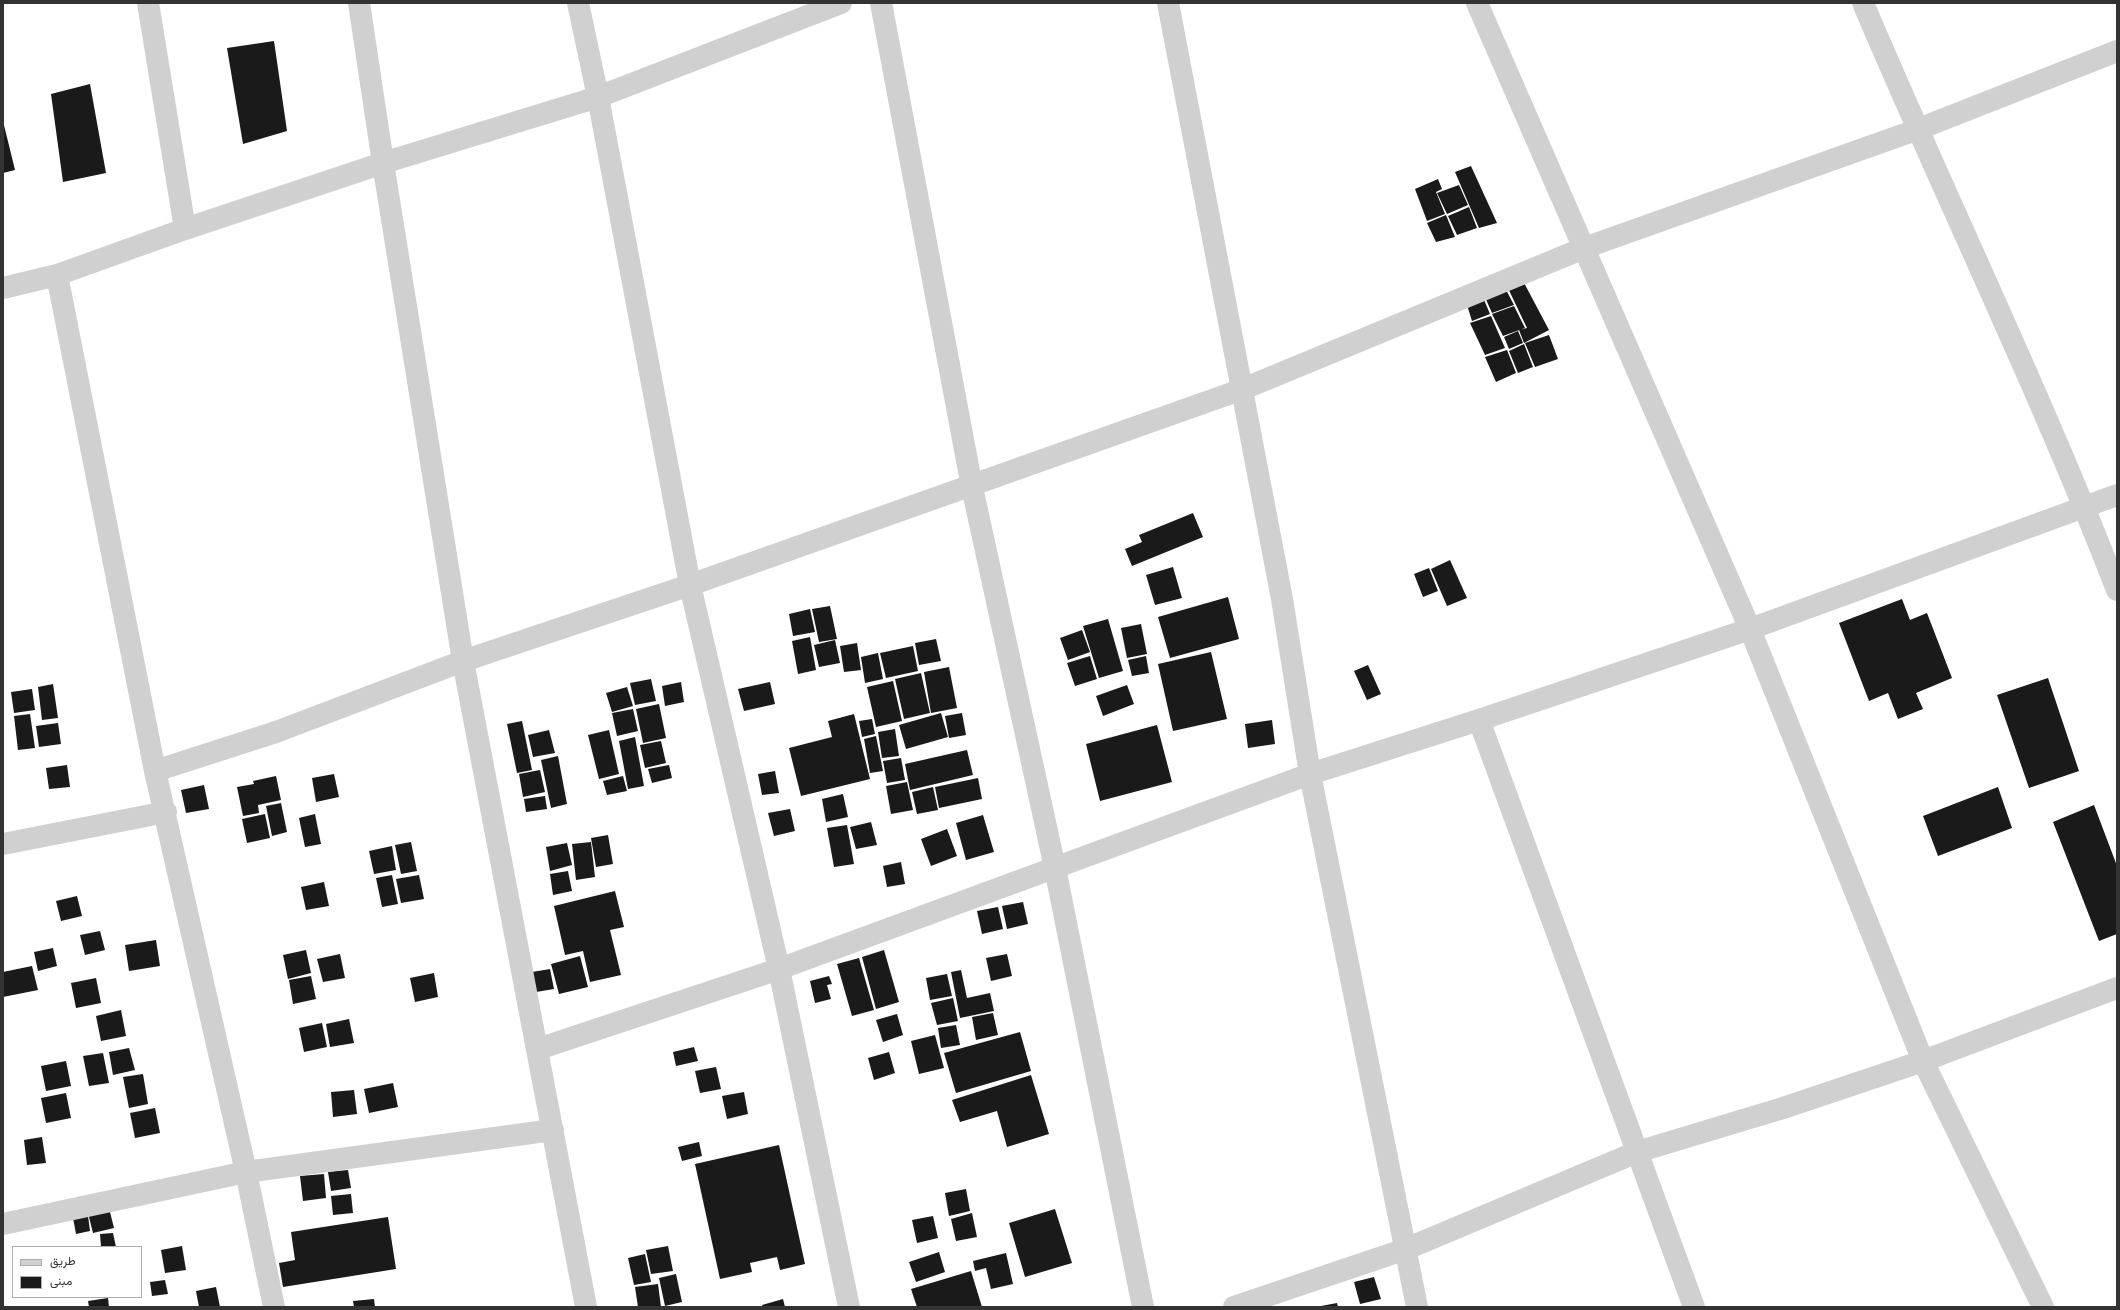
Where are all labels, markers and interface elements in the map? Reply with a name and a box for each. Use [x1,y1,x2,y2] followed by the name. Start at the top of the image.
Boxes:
[12,1246,142,1298] legend
[50,1254,75,1268] text: طريق
[50,1274,72,1288] text: مبنى

